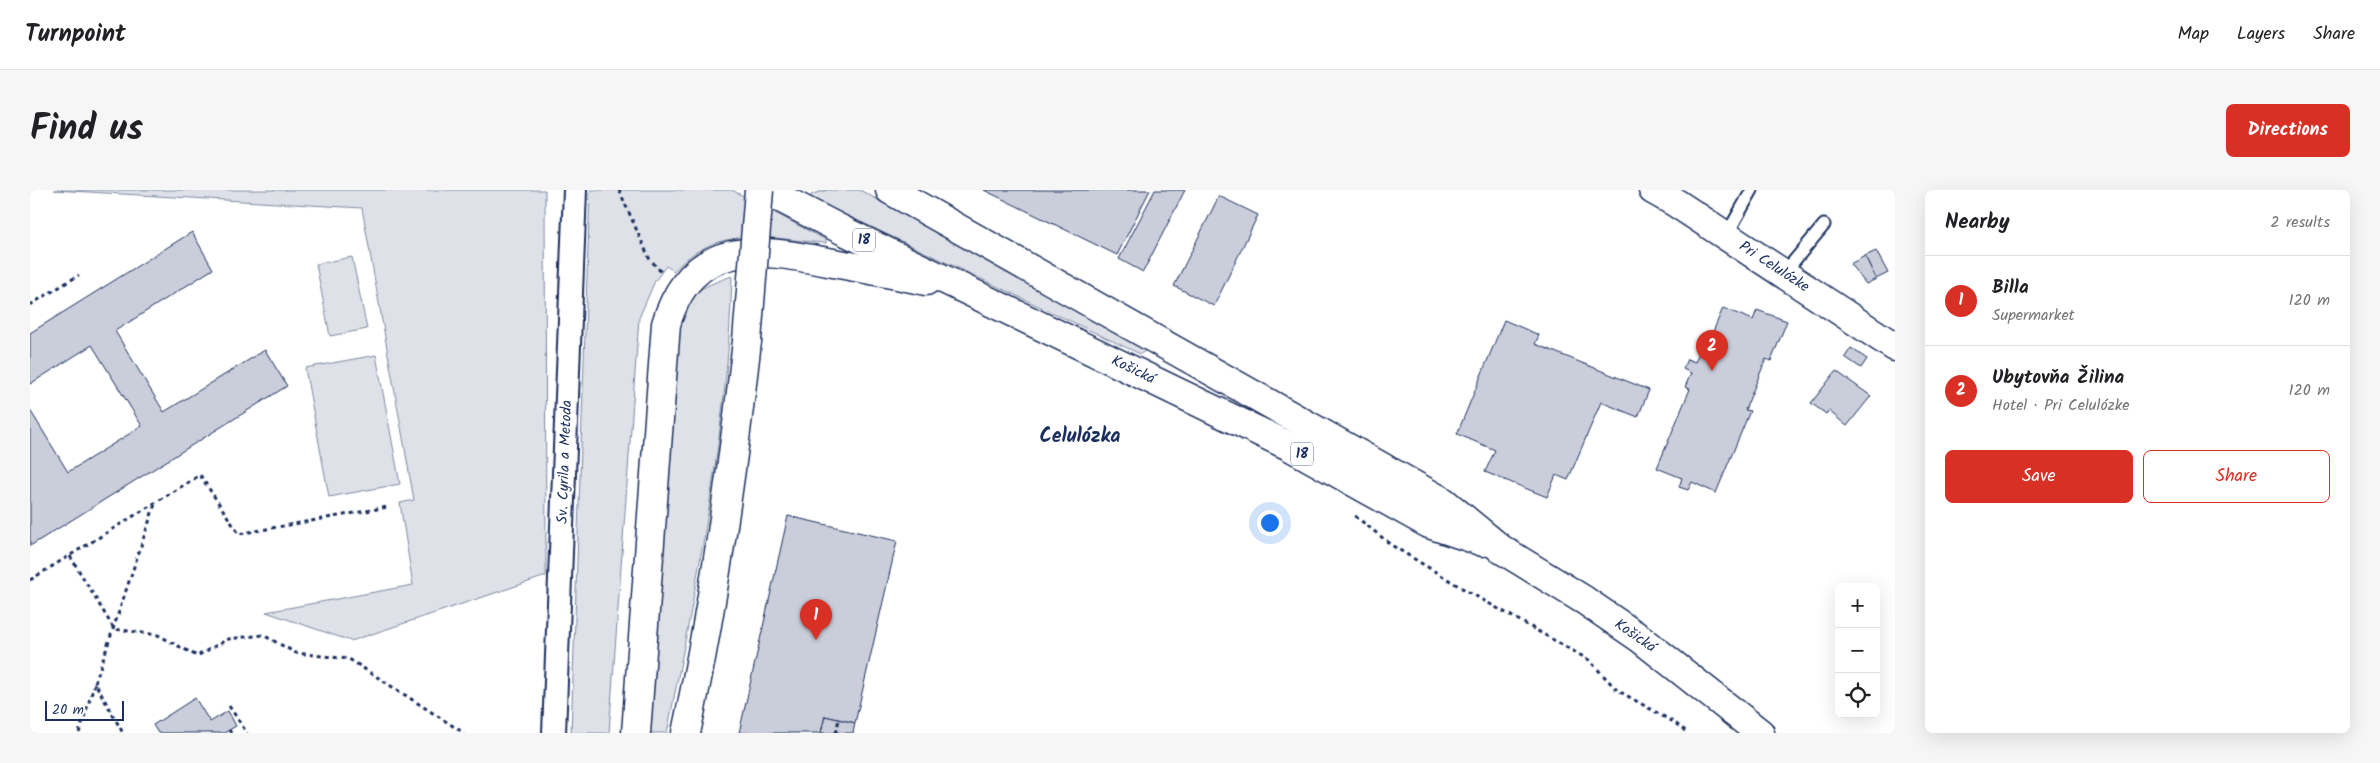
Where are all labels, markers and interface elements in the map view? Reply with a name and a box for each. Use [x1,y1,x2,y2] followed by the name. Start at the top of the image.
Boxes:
[25,15,126,54] text: Turnpoint
[2178,20,2209,49] text: Map
[2237,20,2285,49] text: Layers
[2313,20,2355,49] text: Share
[30,102,143,158] text: Find us
[2226,104,2350,157] button: Directions
[1945,206,2010,239] text: Nearby
[2270,210,2330,235] text: 2 results
[853,228,875,252] road number: 18
[1734,235,1814,299] street label: Pri Celulózke
[1992,273,2029,303] text: Billa
[1959,288,1963,313] text: 1
[2289,288,2330,313] text: 120 m
[1992,303,2075,328] text: Supermarket
[1696,330,1728,371] pin: 2
[1107,349,1161,392] street label: Košická
[1992,363,2124,393] text: Ubytovňa Žilina
[1956,378,1966,403] text: 2
[2289,378,2330,403] text: 120 m
[1992,393,2129,418] text: Hotel · Pri Celulózke
[551,400,579,524] street label: Sv. Cyrila a Metoda
[1039,421,1121,453] district label: Celulózka
[1291,442,1313,466] road number: 18
[1945,450,2133,503] button: Save
[2143,450,2330,503] button: Share
[1257,510,1283,536] your location
[1835,583,1880,718] map controls
[1835,583,1880,628] button: +
[800,599,832,640] pin: 1
[1609,613,1662,660] street label: Košická
[1835,628,1880,673] button: −
[1835,673,1880,718] button: locate
[45,698,124,721] scale bar
[52,699,84,721] text: 20 m

